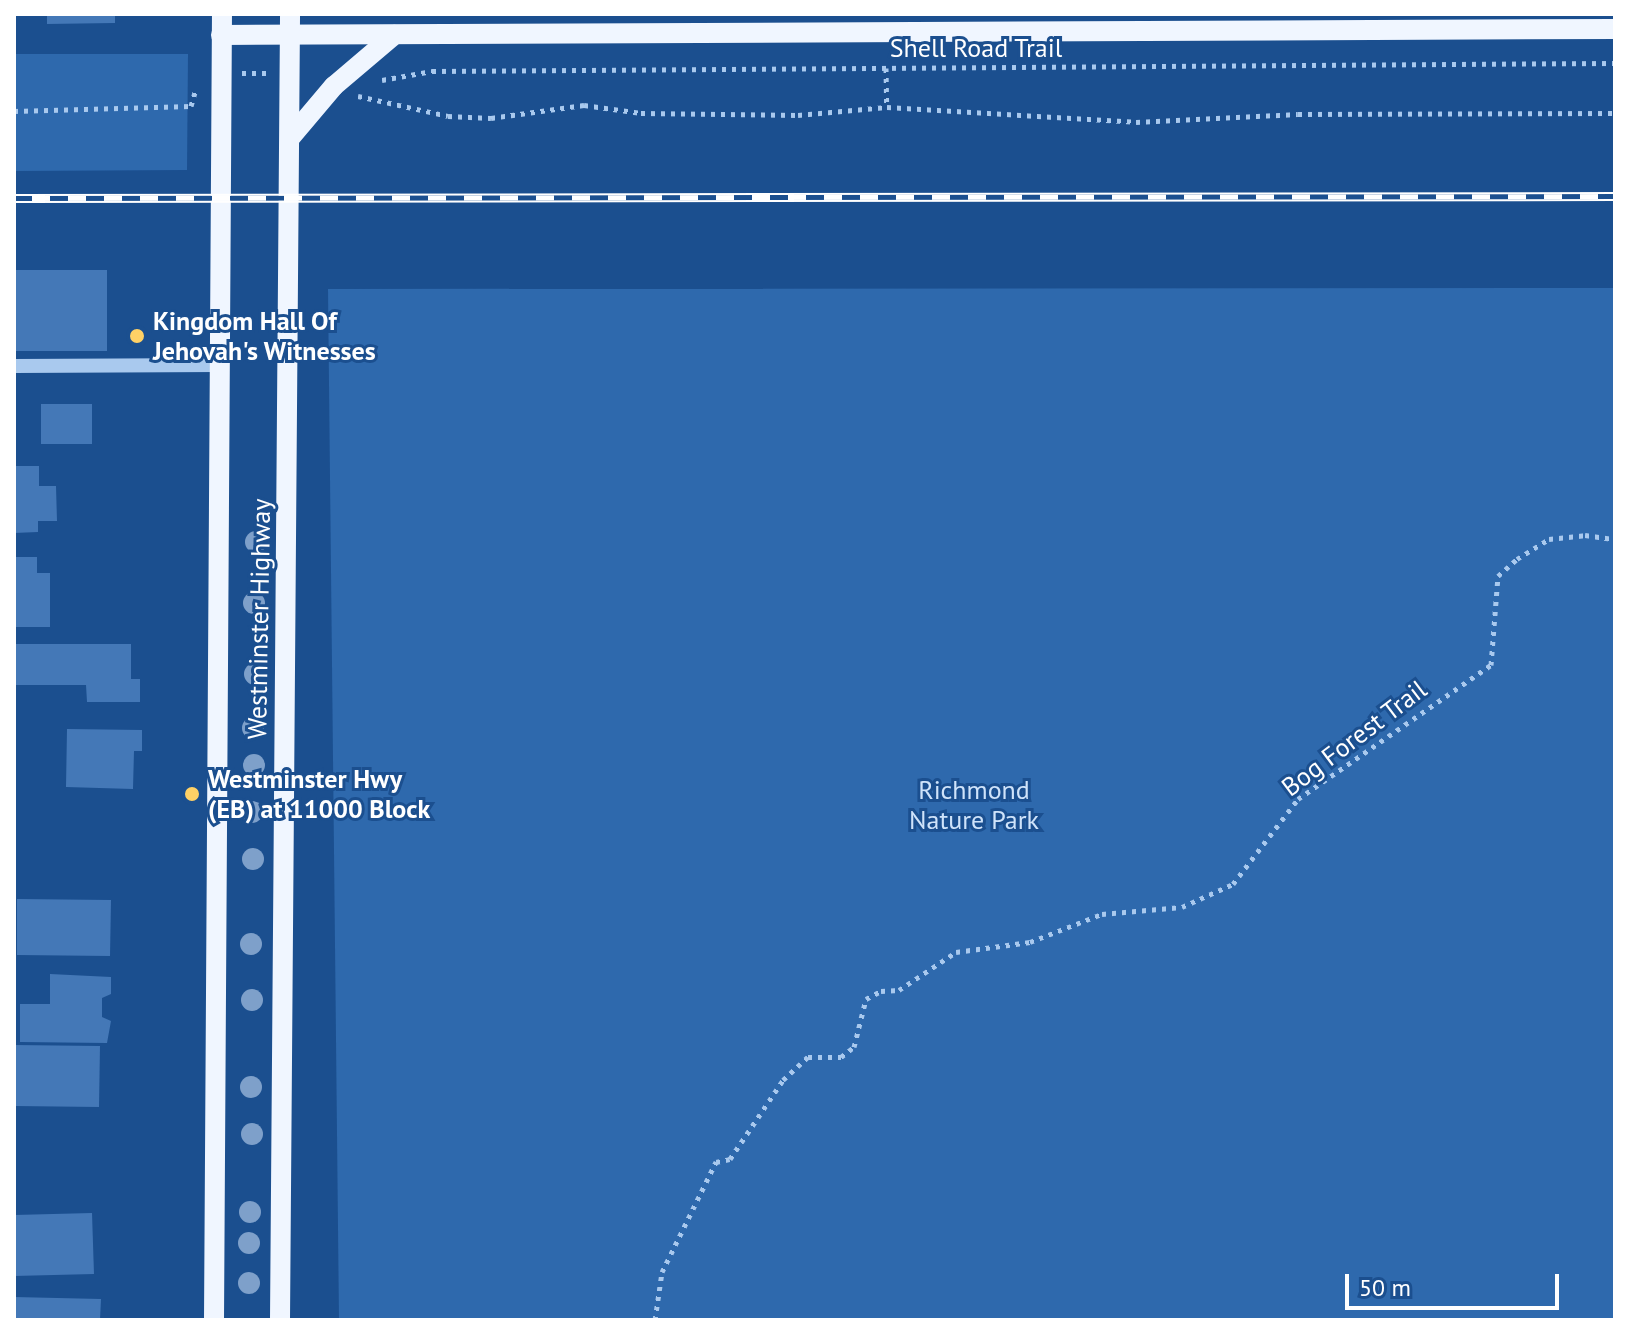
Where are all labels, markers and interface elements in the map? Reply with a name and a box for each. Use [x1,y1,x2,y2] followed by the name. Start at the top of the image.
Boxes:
[889,32,1063,64] street label: Shell Road Trail
[153,305,376,366] place label: Kingdom Hall Of Jehovah's Witnesses
[128,327,146,345] marker: Kingdom Hall Of Jehovah's Witnesses
[241,498,277,740] street label: Westminster Highway
[1275,673,1433,803] street label: Bog Forest Trail
[208,763,430,824] place label: Westminster Hwy (EB) at 11000 Block
[909,774,1039,836] park label: Richmond Nature Park
[183,785,201,803] marker: Westminster Hwy (EB) at 11000 Block
[1349,1258,1563,1308] scale bar
[1359,1272,1411,1303] text: 50 m

